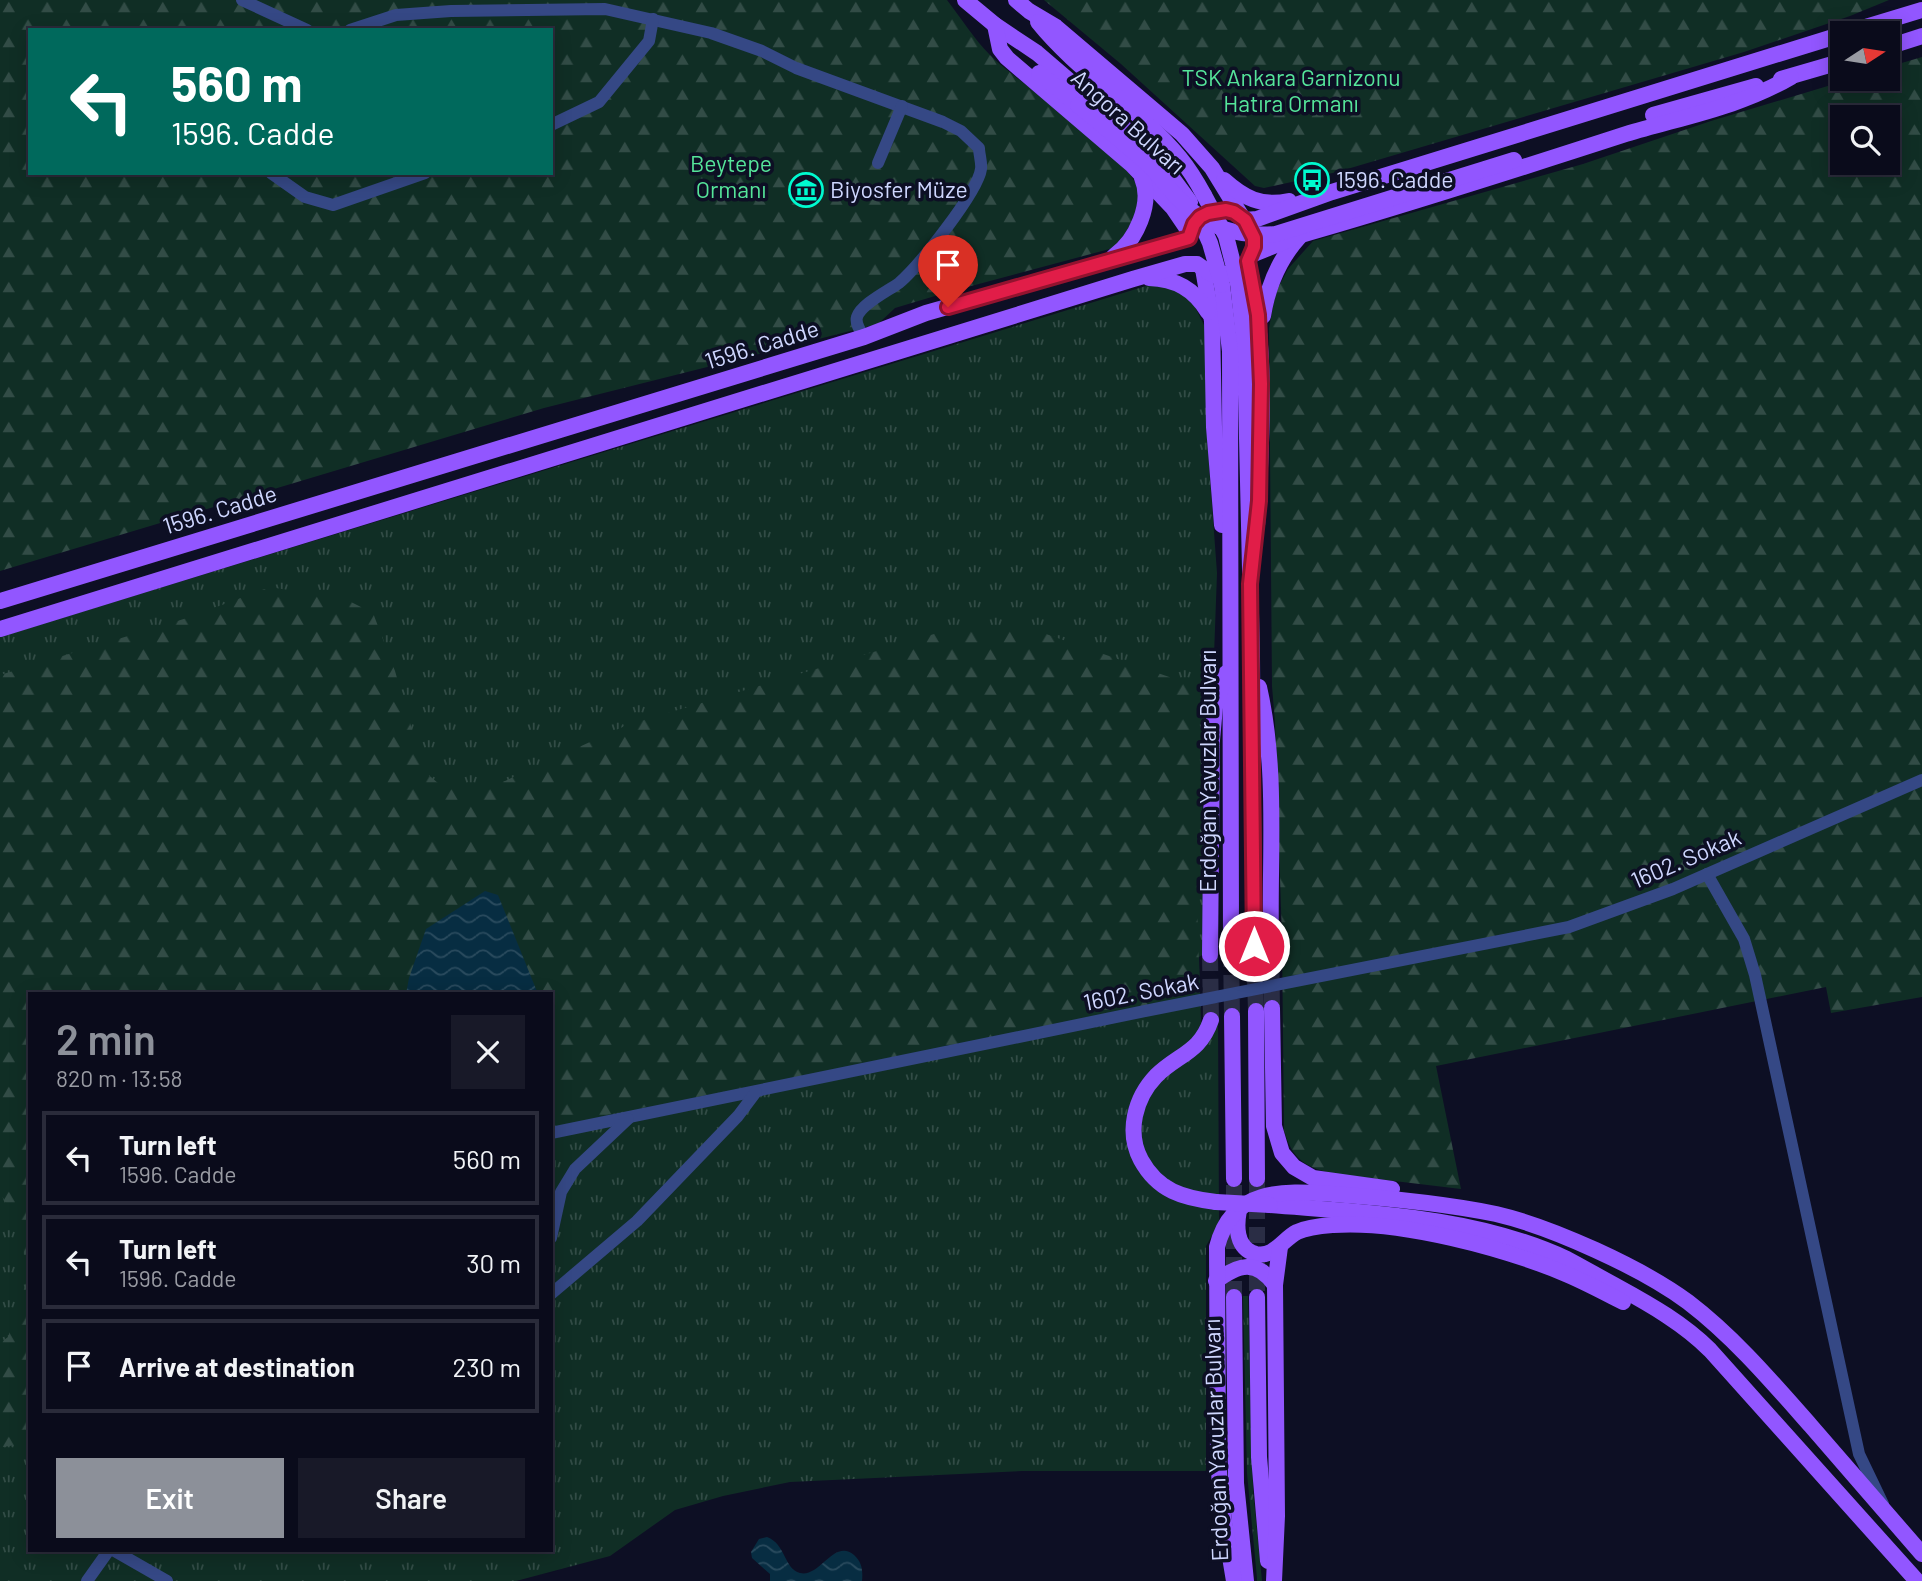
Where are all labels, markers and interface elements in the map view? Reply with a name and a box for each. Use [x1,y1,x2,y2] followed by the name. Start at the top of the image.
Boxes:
[1830,21,1900,91] north arrow
[1830,21,1900,175] map controls
[171,53,302,112] text: 560 m
[56,56,147,147] icon: left
[1066,63,1191,180] street label: Angora Bulvarı
[1181,63,1401,117] park label: TSK Ankara Garnizonu Hatıra Ormanı
[1830,105,1900,175] button: search
[171,113,335,151] text: 1596. Cadde
[690,149,772,203] park label: Beytepe Ormanı
[1293,161,1331,199] bus stop icon: 1596. Cadde
[1336,165,1454,193] place label: 1596. Cadde
[787,171,825,209] museum icon: Biyosfer Müze
[830,175,968,203] place label: Biyosfer Müze
[918,235,978,307] pin
[929,246,967,284] icon: arrive
[701,313,822,375] street label: 1596. Cadde
[159,478,280,540] street label: 1596. Cadde
[1193,650,1221,892] street label: Erdoğan Yavuzlar Bulvarı
[1626,822,1745,894] street label: 1602. Sokak
[1217,909,1291,983] position arrow
[1081,966,1201,1016] street label: 1602. Sokak
[56,1013,156,1063] text: 2 min
[451,1015,525,1089] button: close
[56,1064,182,1092] text: 820 m · 13:58
[119,1129,217,1160] text: Turn left
[60,1139,98,1177] icon: left
[453,1143,521,1174] text: 560 m
[119,1160,237,1188] text: 1596. Cadde
[119,1233,217,1264] text: Turn left
[60,1243,98,1281] icon: left
[466,1247,521,1278] text: 30 m
[119,1264,237,1292] text: 1596. Cadde
[1197,1318,1233,1562] street label: Erdoğan Yavuzlar Bulvarı
[60,1347,98,1385] icon: arrive
[119,1351,355,1382] text: Arrive at destination
[452,1351,521,1382] text: 230 m
[56,1458,284,1538] button: Exit
[298,1458,525,1538] button: Share

